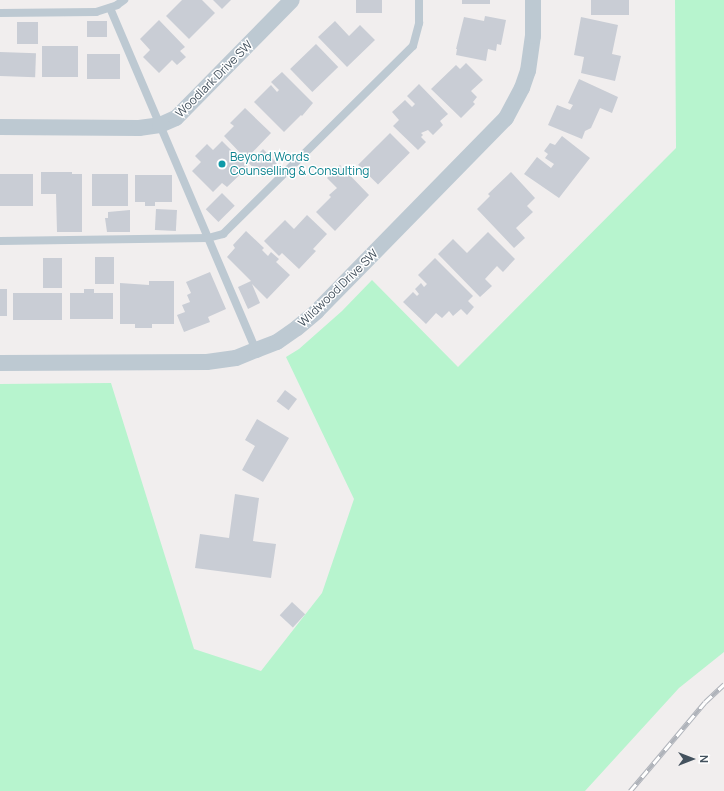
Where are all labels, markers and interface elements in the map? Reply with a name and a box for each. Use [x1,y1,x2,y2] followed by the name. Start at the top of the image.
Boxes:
[173,38,255,120] street label: Woodlark Drive SW
[230,150,369,178] place label: Beyond Words Counselling & Consulting
[217,159,227,169] marker: Beyond Words Counselling & Consulting
[295,246,381,330] street label: Wildwood Drive SW
[672,739,712,779] north arrow
[697,755,712,763] text: N

